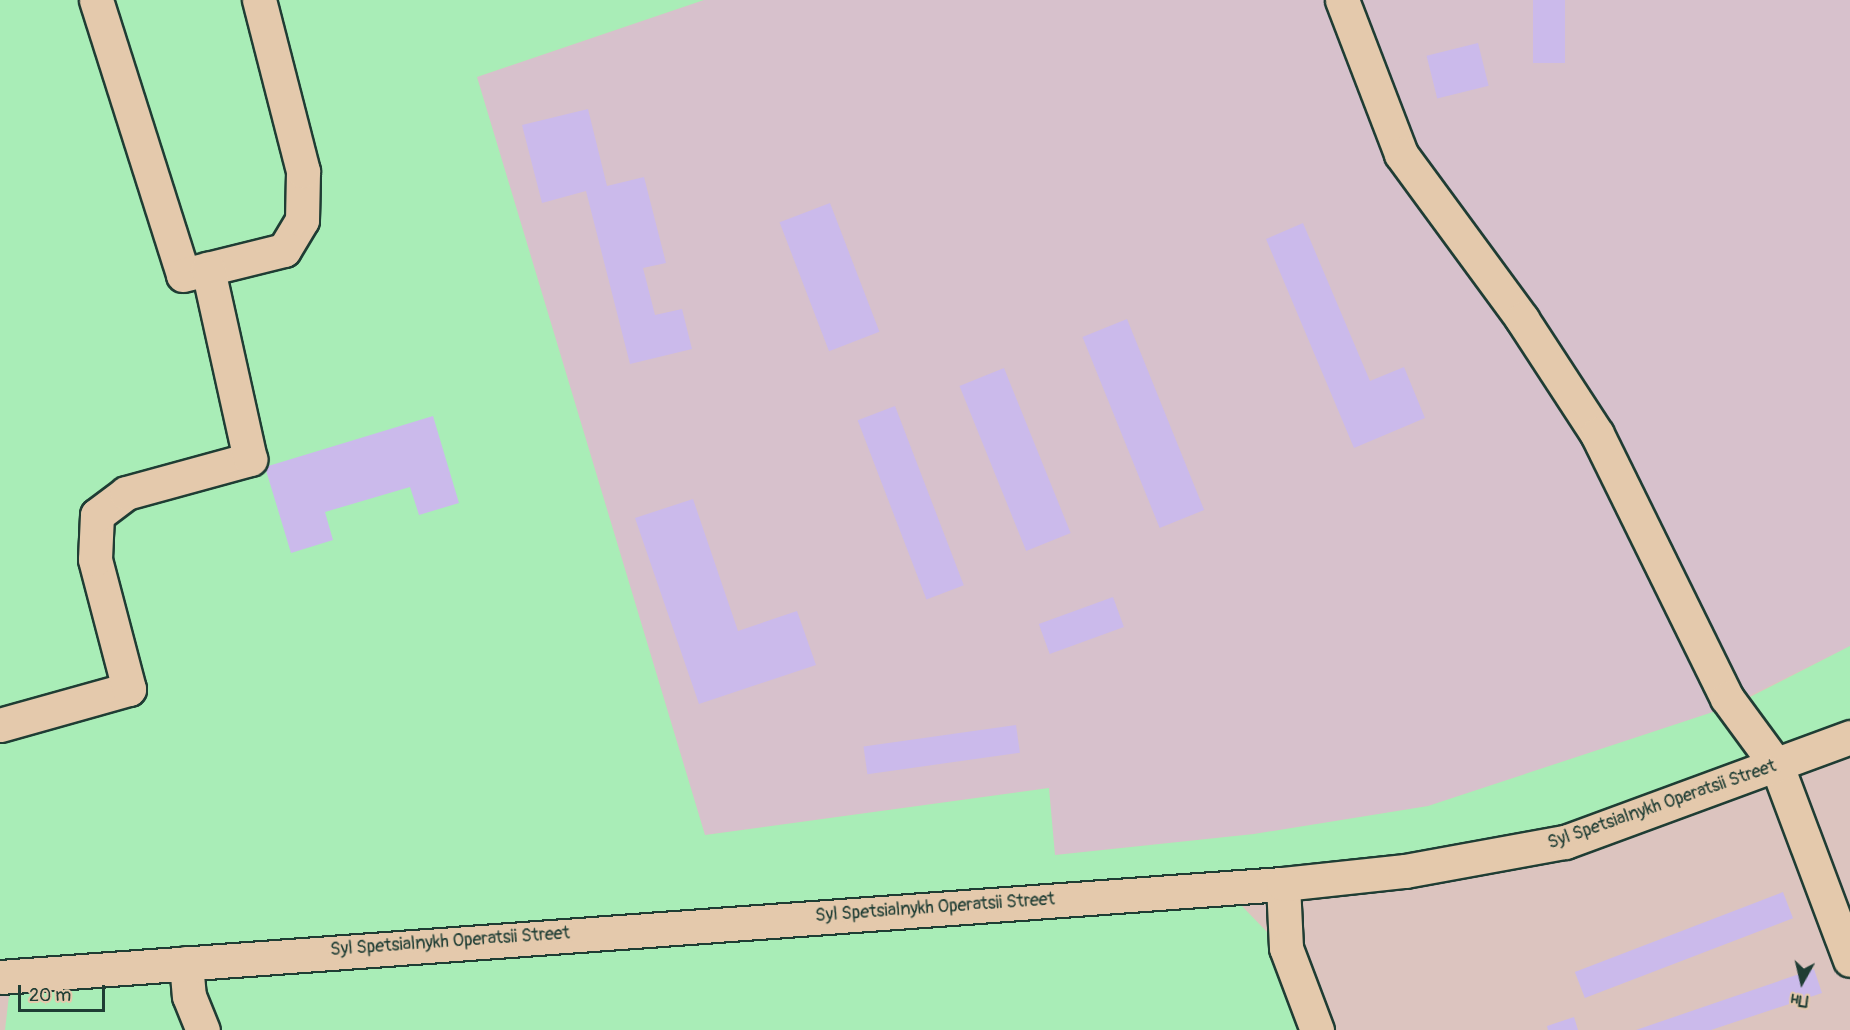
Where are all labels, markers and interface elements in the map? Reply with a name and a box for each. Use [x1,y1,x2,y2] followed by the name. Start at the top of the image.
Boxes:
[1545,756,1779,854] street label: Syl Spetsialnykh Operatsii Street
[814,889,1056,927] street label: Syl Spetsialnykh Operatsii Street
[329,923,571,961] street label: Syl Spetsialnykh Operatsii Street
[1772,952,1832,1012] north arrow
[21,973,108,1011] scale bar
[29,984,71,1007] text: 20 m
[1789,989,1810,1011] text: Пн

